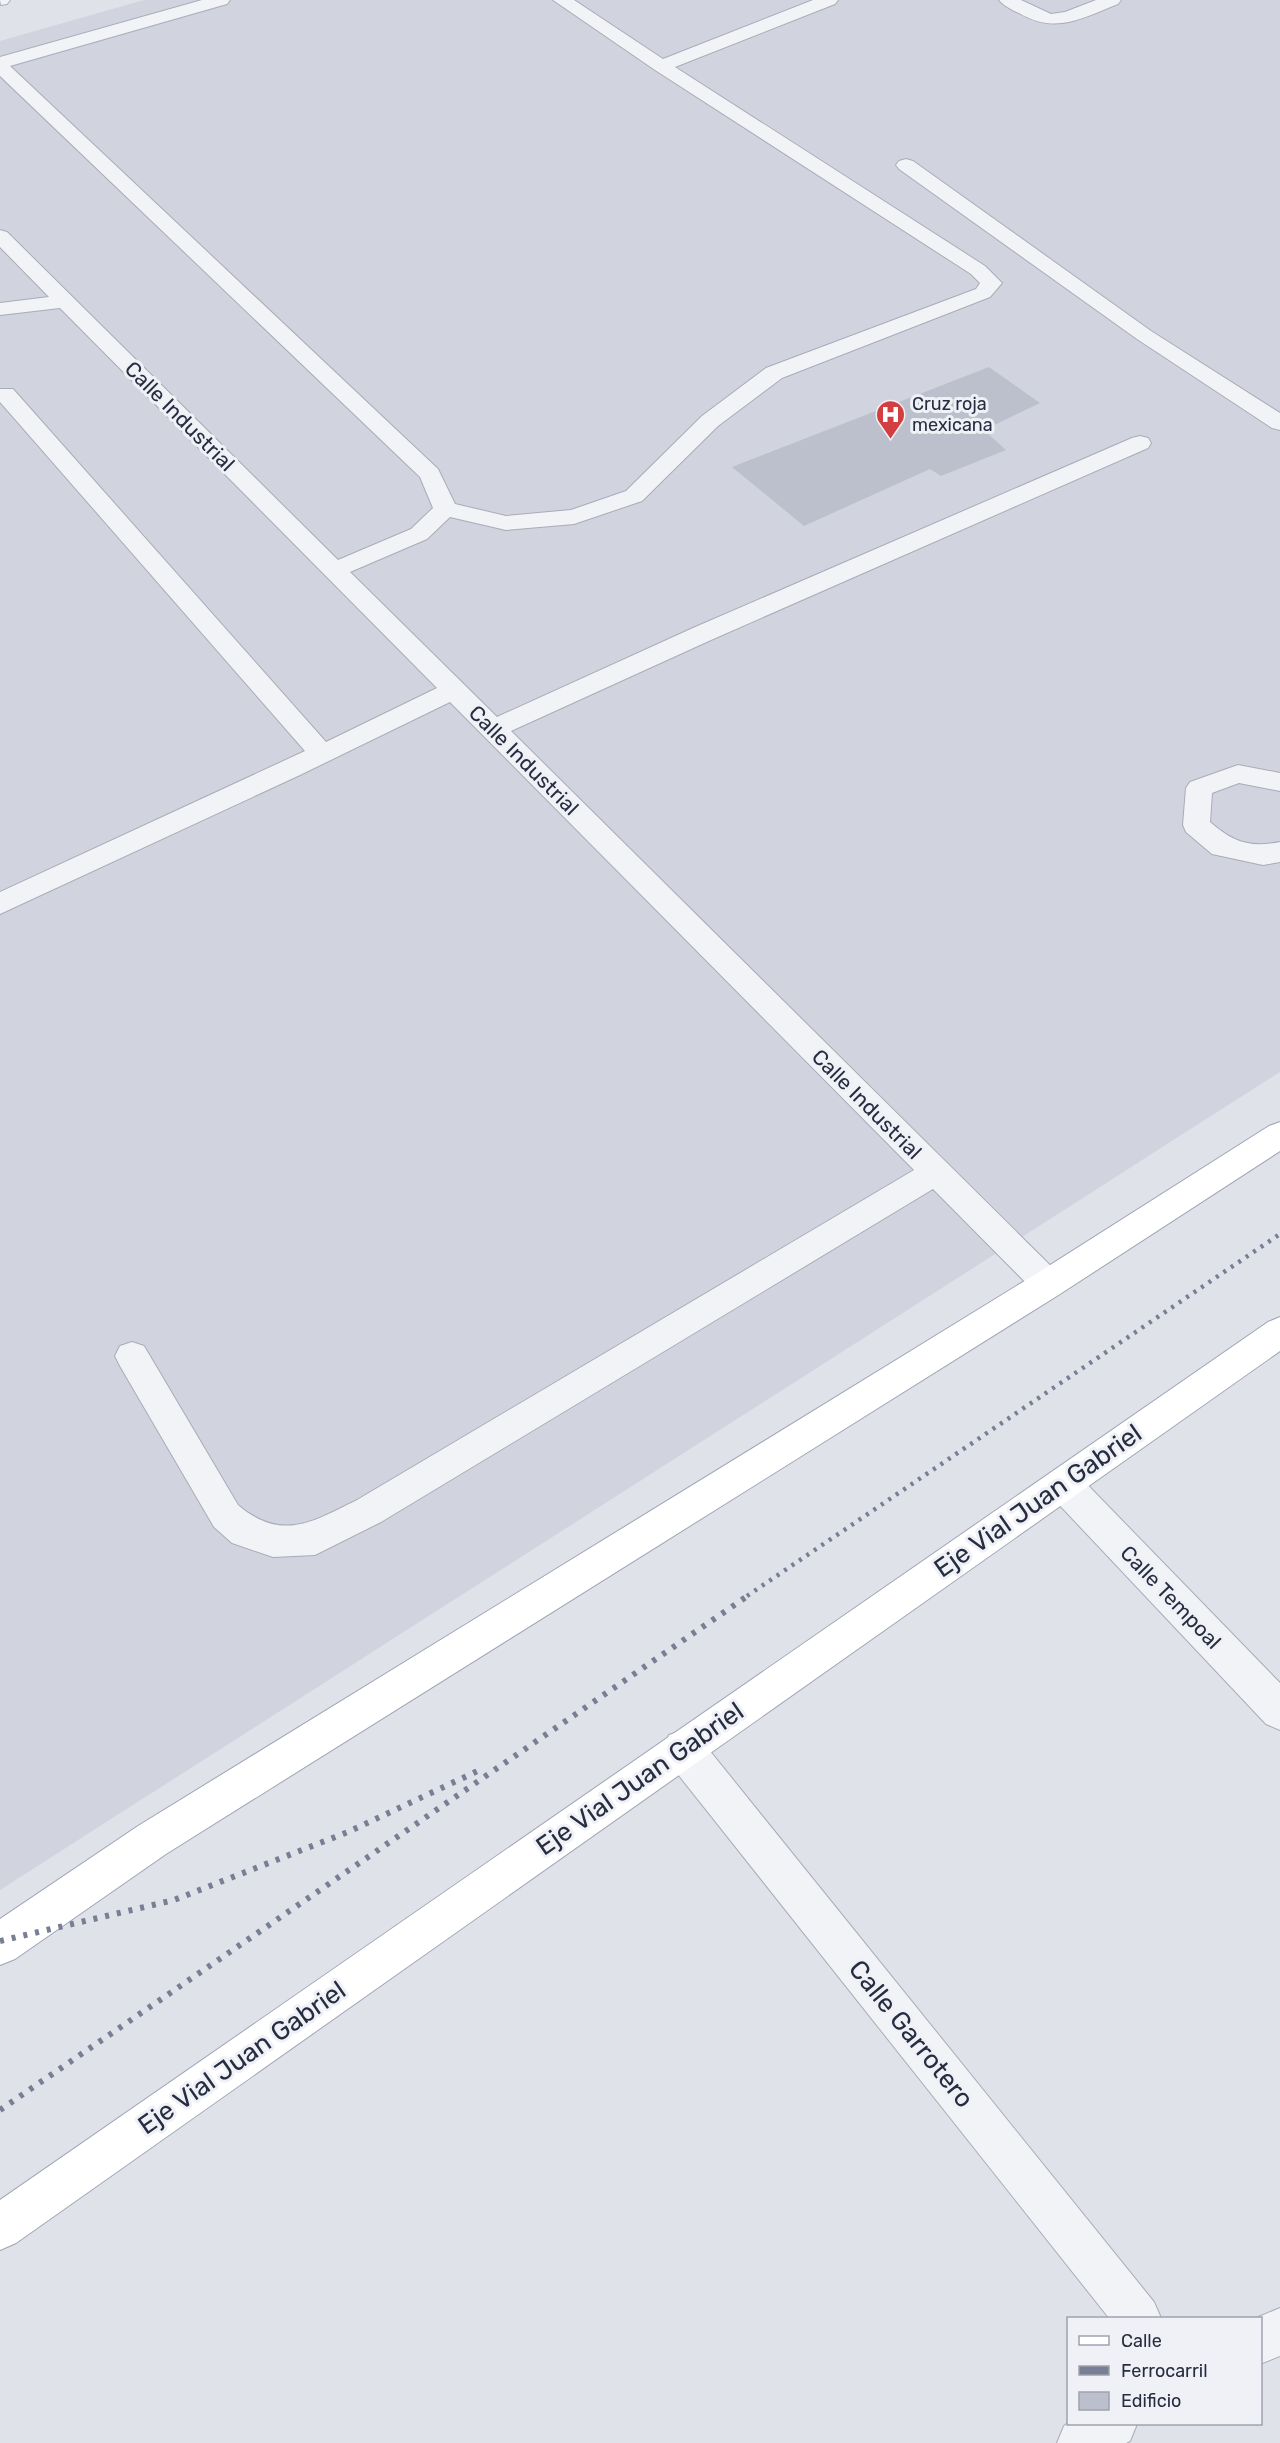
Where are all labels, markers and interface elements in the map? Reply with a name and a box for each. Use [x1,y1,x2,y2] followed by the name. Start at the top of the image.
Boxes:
[120,356,240,476] street label: Calle Industrial
[912,393,993,436] place label: Cruz roja mexicana
[875,398,907,440] hospital icon: Cruz roja mexicana
[464,700,584,820] street label: Calle Industrial
[807,1044,927,1164] street label: Calle Industrial
[928,1418,1148,1584] street label: Eje Vial Juan Gabriel
[1115,1540,1227,1654] street label: Calle Tempoal
[530,1696,750,1862] street label: Eje Vial Juan Gabriel
[842,1954,980,2114] street label: Calle Garrotero
[132,1975,352,2141] street label: Eje Vial Juan Gabriel
[1067,2317,1262,2425] legend
[1121,2330,1162,2352] text: Calle
[1121,2360,1208,2382] text: Ferrocarril
[1121,2390,1181,2412] text: Edificio

